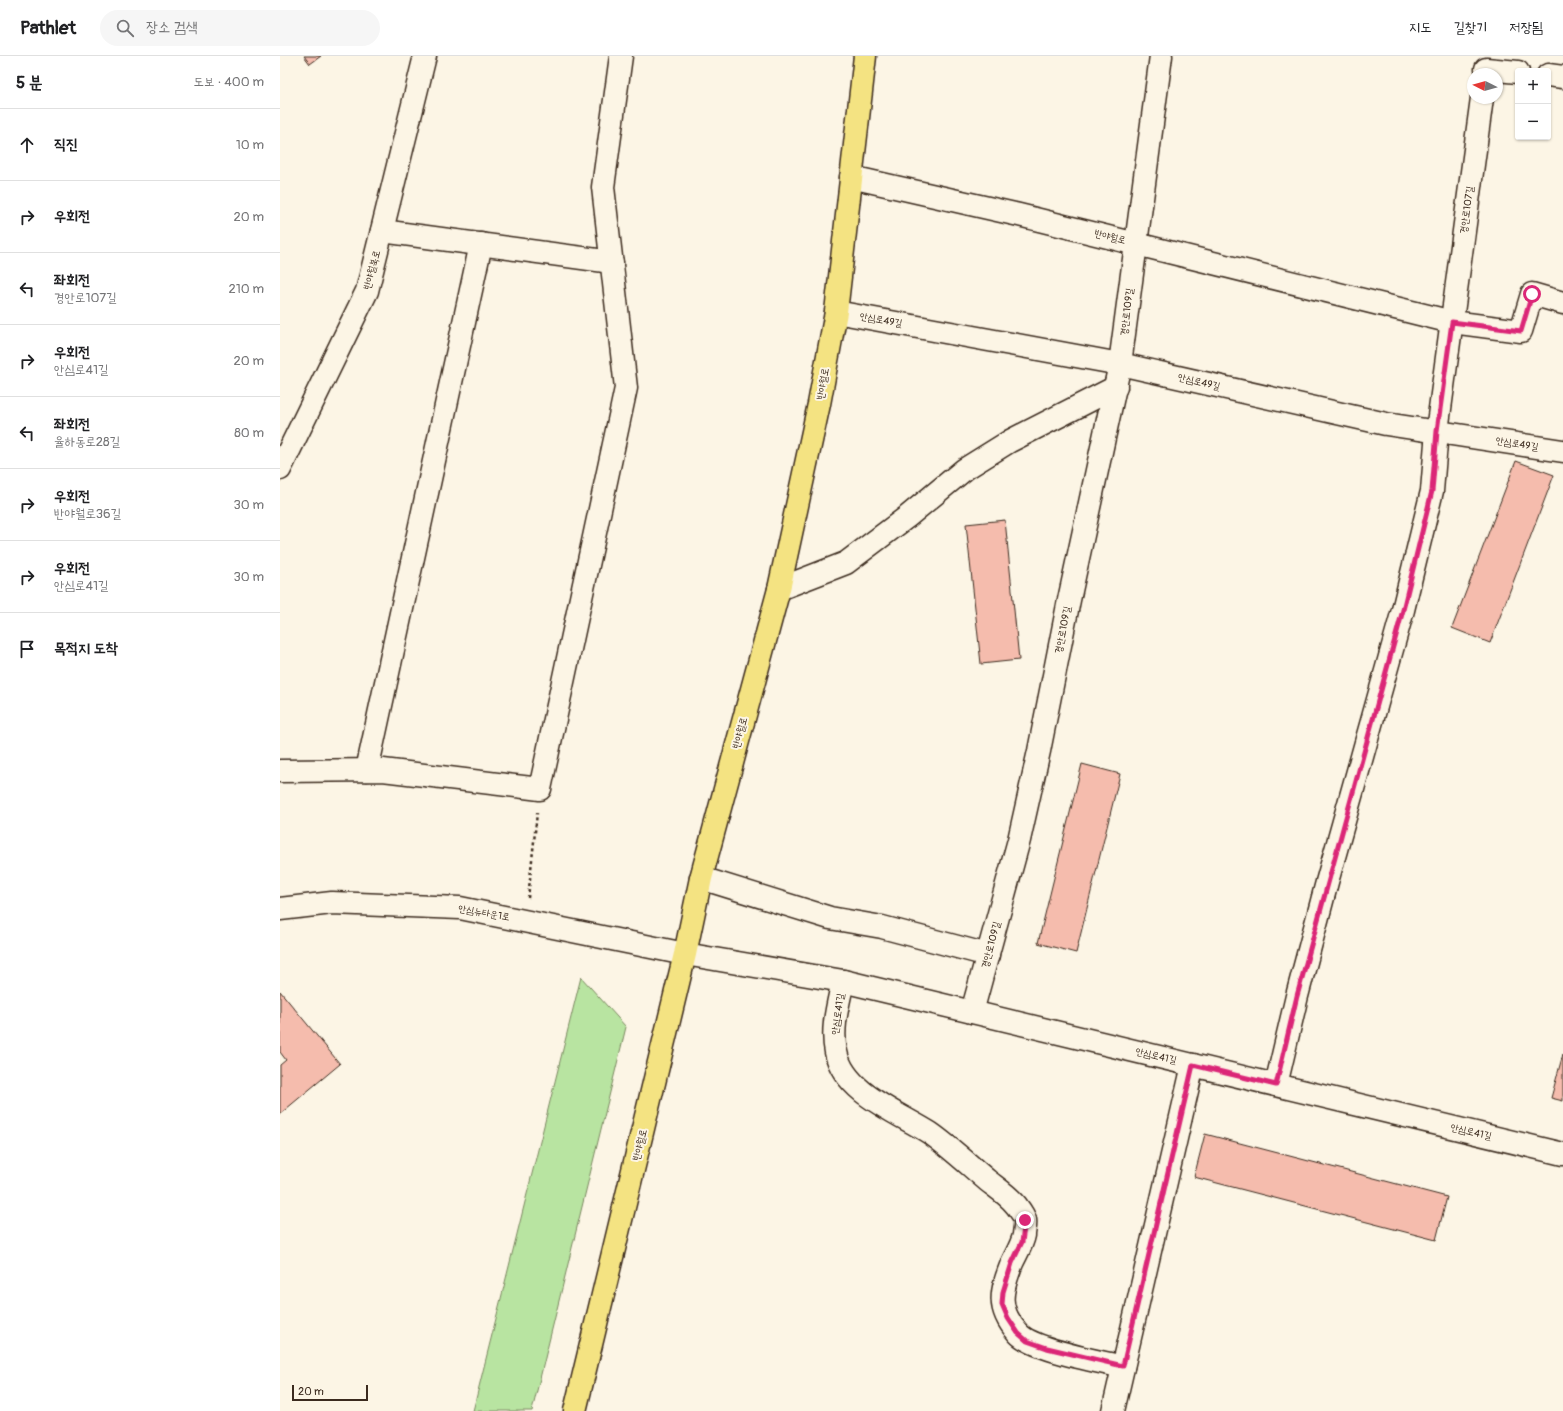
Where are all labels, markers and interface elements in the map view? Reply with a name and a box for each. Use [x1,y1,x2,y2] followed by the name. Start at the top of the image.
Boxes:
[100,10,380,46] search box
[20,16,76,40] text: Pathlet
[114,17,136,39] icon: search
[146,18,198,37] text: 장소 검색
[1409,19,1431,36] text: 지도
[1453,19,1487,36] text: 길찾기
[1509,19,1543,36] text: 저장됨
[1467,68,1503,104] north arrow
[1515,68,1551,140] map controls
[1515,68,1551,104] button: +
[16,72,43,93] text: 5 분
[194,74,264,90] text: 도보 · 400 m
[1515,104,1551,140] button: −
[16,134,38,156] icon: ahead
[54,135,78,154] text: 직진
[236,137,264,153] text: 10 m
[1458,185,1476,235] street label: 경안로107길
[16,206,38,228] icon: right
[54,207,90,226] text: 우회전
[233,209,264,225] text: 20 m
[1093,227,1127,247] street label: 반야월로
[361,249,383,291] street label: 반야월북로
[54,271,90,290] text: 좌회전
[16,278,38,300] icon: left
[228,281,264,297] text: 210 m
[1523,285,1541,303] route start
[1118,287,1136,337] street label: 경안로109길
[54,290,117,306] text: 경안로107길
[859,310,903,330] street label: 안심로49길
[54,343,90,362] text: 우회전
[16,350,38,372] icon: right
[233,353,264,369] text: 20 m
[54,362,108,378] text: 안심로41길
[814,367,832,401] street label: 반야월로
[1177,371,1221,393] street label: 안심로49길
[54,415,90,434] text: 좌회전
[16,422,38,444] icon: left
[234,425,264,441] text: 80 m
[54,434,120,450] text: 율하동로28길
[1495,435,1539,453] street label: 안심로49길
[54,487,90,506] text: 우회전
[16,494,38,516] icon: right
[234,497,264,513] text: 30 m
[54,506,121,522] text: 반야월로36길
[54,559,90,578] text: 우회전
[16,566,38,588] icon: right
[234,569,264,585] text: 30 m
[54,578,108,594] text: 안심로41길
[1053,605,1073,655] street label: 경안로109길
[16,638,38,660] icon: arrive
[54,639,118,658] text: 목적지 도착
[730,716,750,750] street label: 반야월로
[457,903,511,923] street label: 안심뉴타운1로
[979,920,1003,970] street label: 경안로109길
[829,992,847,1036] street label: 안심로41길
[1134,1045,1178,1067] street label: 안심로41길
[1449,1121,1493,1143] street label: 안심로41길
[630,1128,650,1162] street label: 반야월로
[1016,1211,1034,1229] route end
[292,1383,368,1402] scale bar
[298,1385,324,1398] text: 20 m

